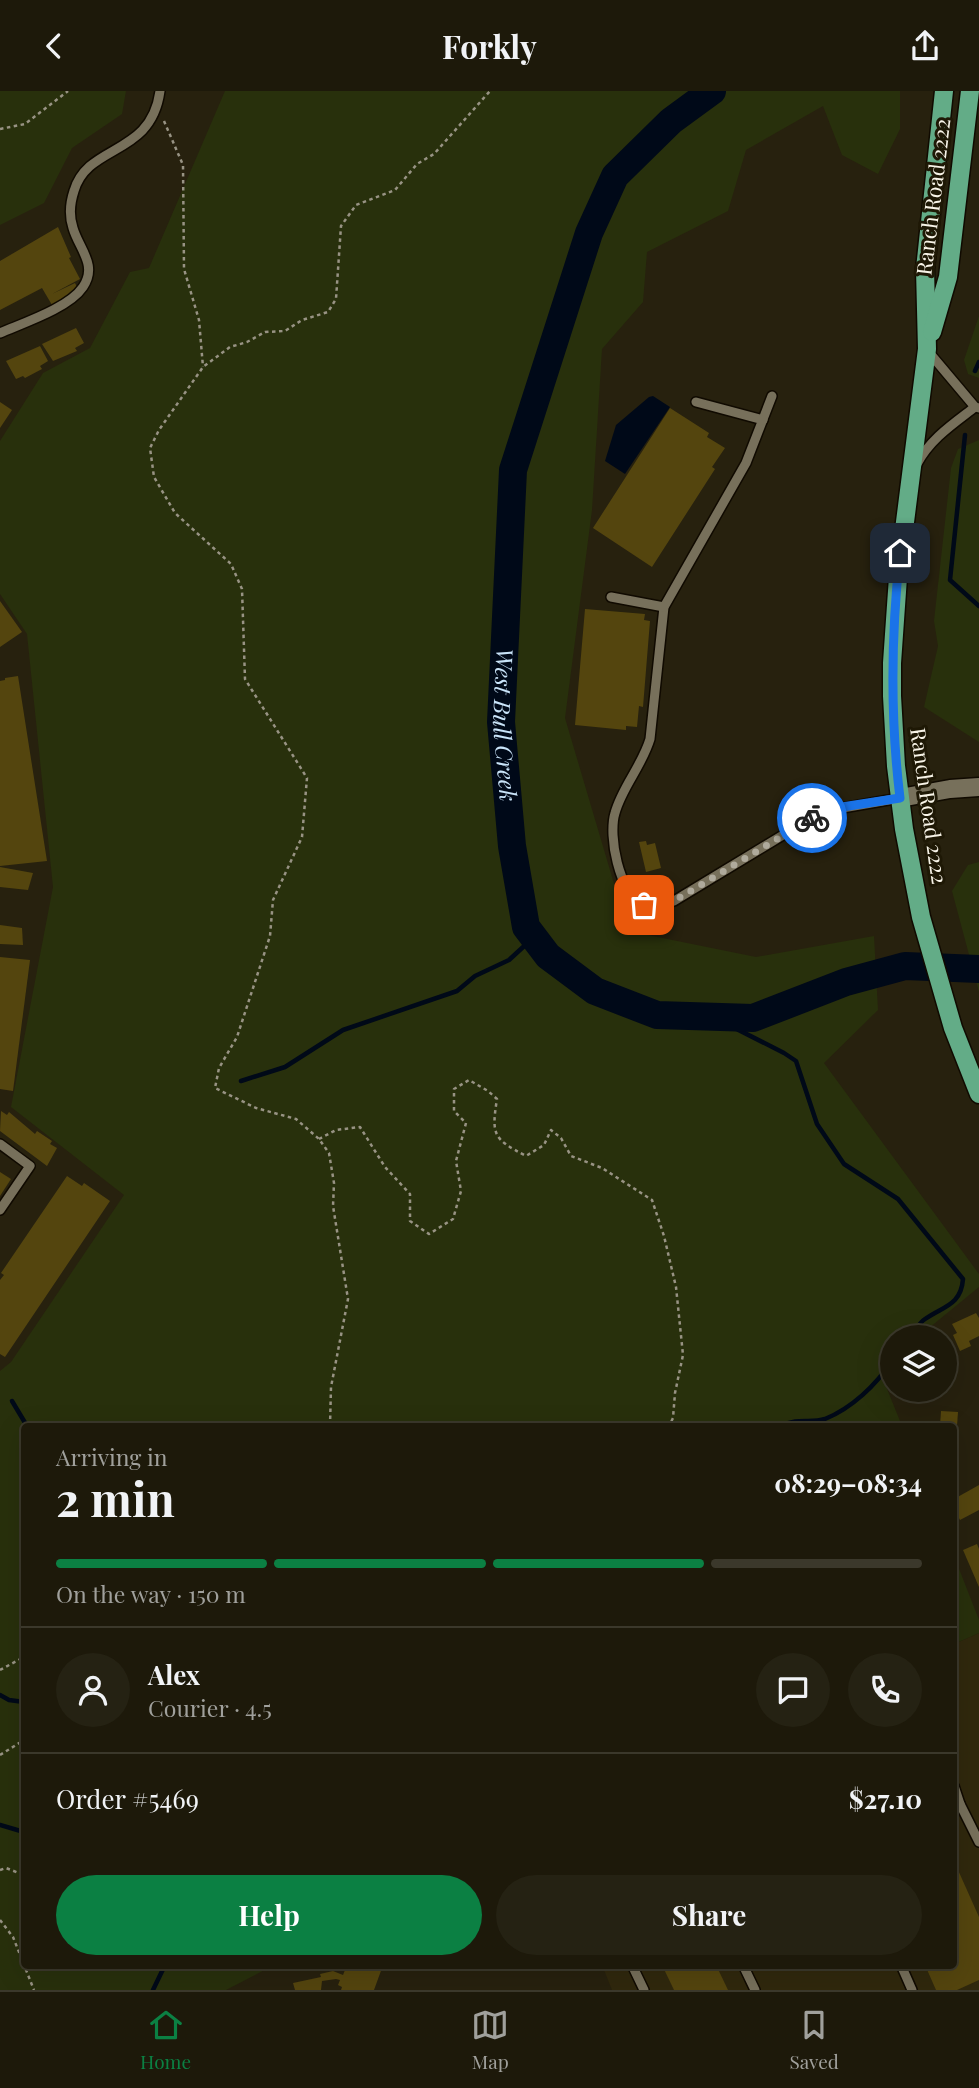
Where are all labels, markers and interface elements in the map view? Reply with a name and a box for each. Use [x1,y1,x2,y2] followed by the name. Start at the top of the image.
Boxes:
[442,24,537,67] text: Forkly
[35,27,73,65] icon: back
[906,27,944,65] icon: share
[909,117,956,277] street label: Ranch Road 2222
[870,523,930,583] pin
[881,534,919,572] icon: home
[487,648,525,803] water label: West Bull Creek
[905,726,955,886] street label: Ranch Road 2222
[777,783,847,853] courier
[793,799,831,837] icon: bike
[614,875,674,935] pin
[625,886,663,924] icon: bag
[880,1325,957,1402] map controls
[880,1325,957,1402] button: layers
[56,1441,168,1472] text: Arriving in
[774,1465,922,1500] text: 08:29–08:34
[56,1467,175,1529] text: 2 min
[56,1578,246,1609] text: On the way · 150 m
[56,1653,130,1727] button: person
[756,1653,830,1727] button: chat
[848,1653,922,1727] button: phone
[148,1657,200,1692] text: Alex
[148,1692,272,1723] text: Courier · 4.5
[56,1781,199,1816] text: Order #5469
[849,1781,922,1816] text: $27.10
[56,1875,482,1955] button: Help
[496,1875,922,1955] button: Share
[140,2006,191,2074] tab: Home
[471,2006,509,2074] tab: Map
[789,2006,839,2074] tab: Saved

